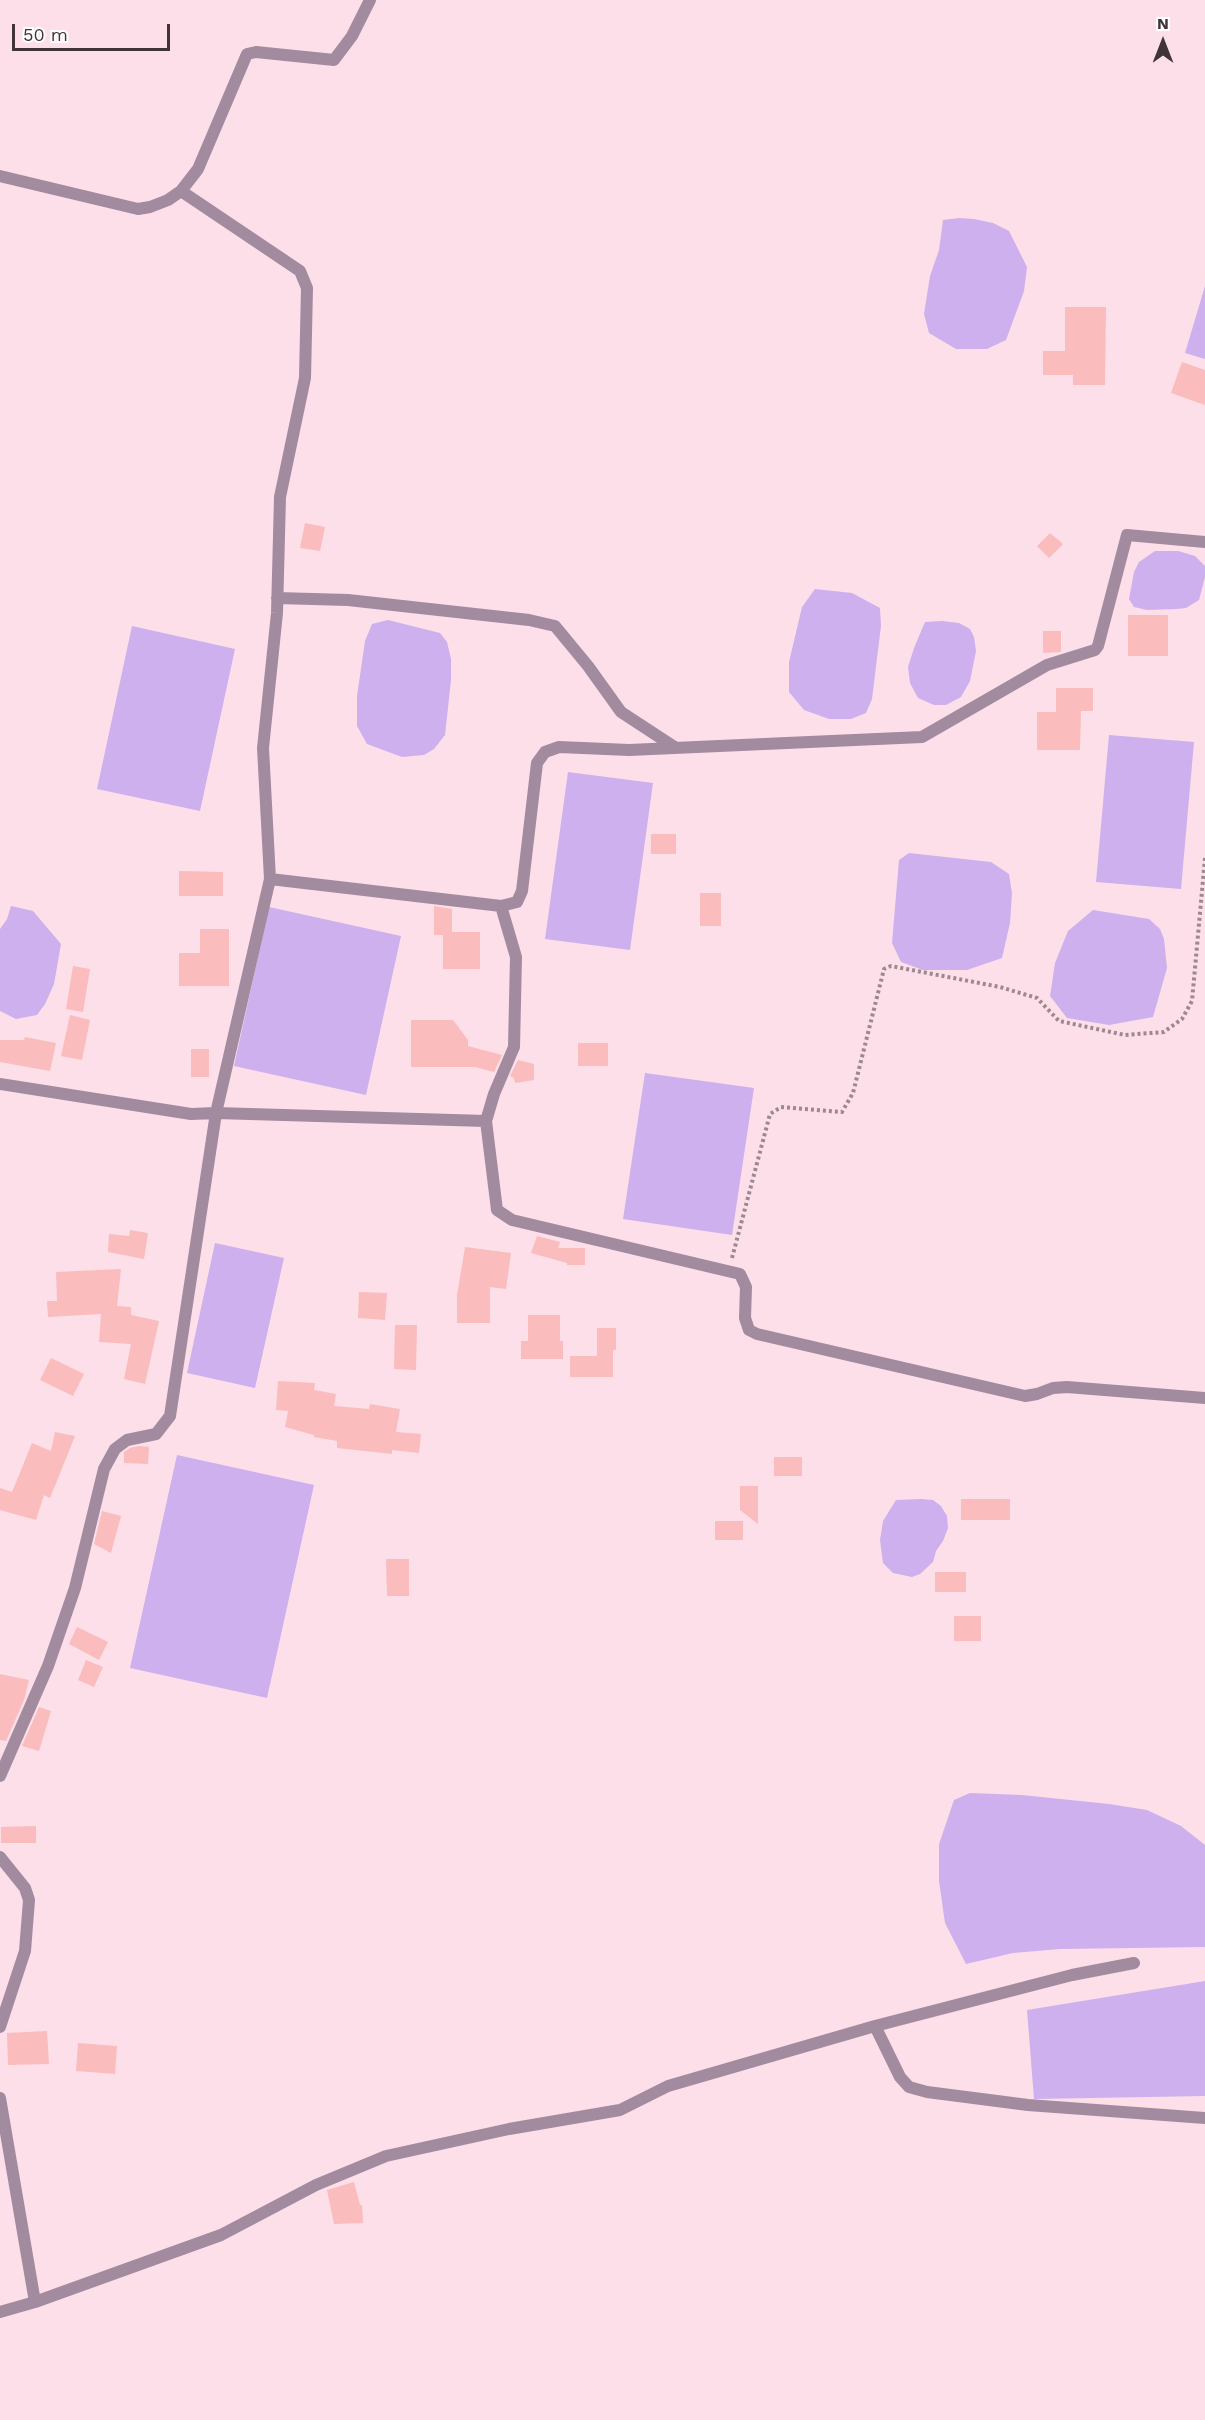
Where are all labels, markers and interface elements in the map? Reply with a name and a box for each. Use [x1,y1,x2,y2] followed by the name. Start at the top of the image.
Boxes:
[15,12,172,50] scale bar
[1133,12,1193,72] north arrow
[1157,14,1169,33] text: N
[23,24,68,45] text: 50 m

